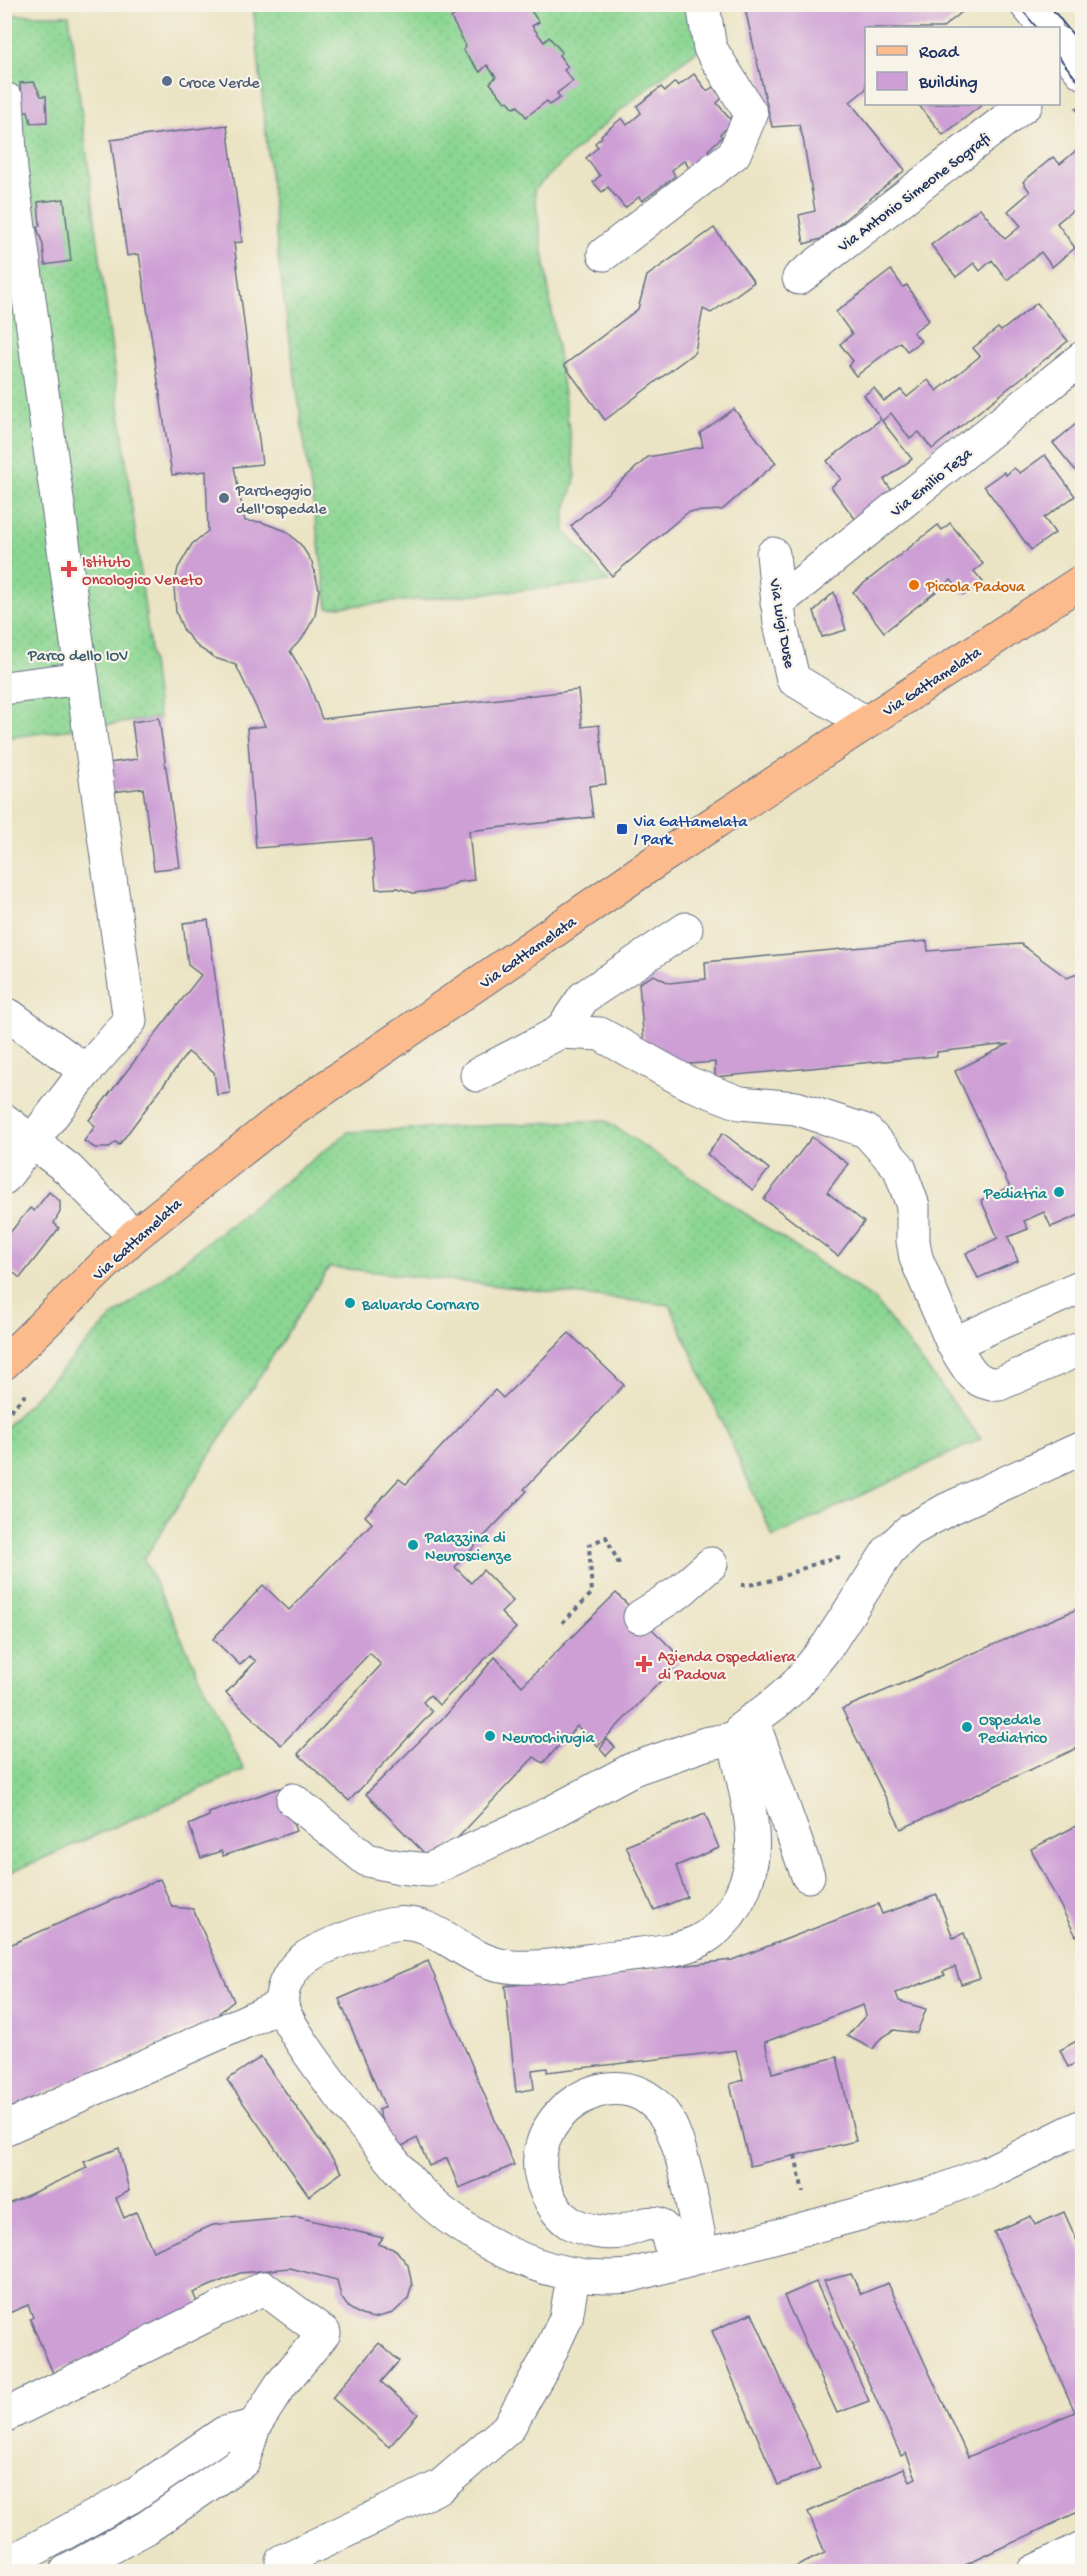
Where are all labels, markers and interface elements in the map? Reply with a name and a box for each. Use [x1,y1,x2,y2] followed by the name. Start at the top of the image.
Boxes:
[865,27,1060,105] legend
[919,43,960,64] text: Road
[918,73,978,94] text: Building
[160,74,174,88] marker: Croce Verde
[179,75,260,94] place label: Croce Verde
[834,130,995,258] street label: Via Antonio Simeone Sografi
[887,444,978,523] street label: Via Emilio Teza
[235,483,327,520] place label: Parcheggio dell'Ospedale
[217,491,231,505] marker: Parcheggio dell'Ospedale
[82,554,203,591] place label: Istituto Oncologico Veneto
[60,560,78,578] marker: Istituto Oncologico Veneto
[763,576,798,670] street label: Via Luigi Duse
[907,578,921,592] marker: Piccola Padova
[925,579,1026,598] place label: Piccola Padova
[879,643,987,722] street label: Via Gattamelata
[27,648,128,667] park label: Parco dello IOV
[633,814,749,851] place label: Via Gattamelata / Park
[615,822,629,836] marker: Via Gattamelata / Park
[476,913,582,995] street label: Via Gattamelata
[1052,1185,1066,1199] marker: Pediatria
[983,1186,1048,1205] place label: Pediatria
[89,1195,188,1286] street label: Via Gattamelata
[343,1296,357,1310] marker: Baluardo Cornaro
[361,1297,479,1316] place label: Baluardo Cornaro
[424,1530,512,1567] place label: Palazzina di Neuroscienze
[406,1538,420,1552] marker: Palazzina di Neuroscienze
[658,1649,797,1686] place label: Azienda Ospedaliera di Padova
[635,1655,653,1673] marker: Azienda Ospedaliera di Padova
[978,1712,1047,1749] place label: Ospedale Pediatrico
[960,1720,974,1734] marker: Ospedale Pediatrico
[483,1729,497,1743] marker: Neurochirugia
[502,1730,595,1749] place label: Neurochirugia

